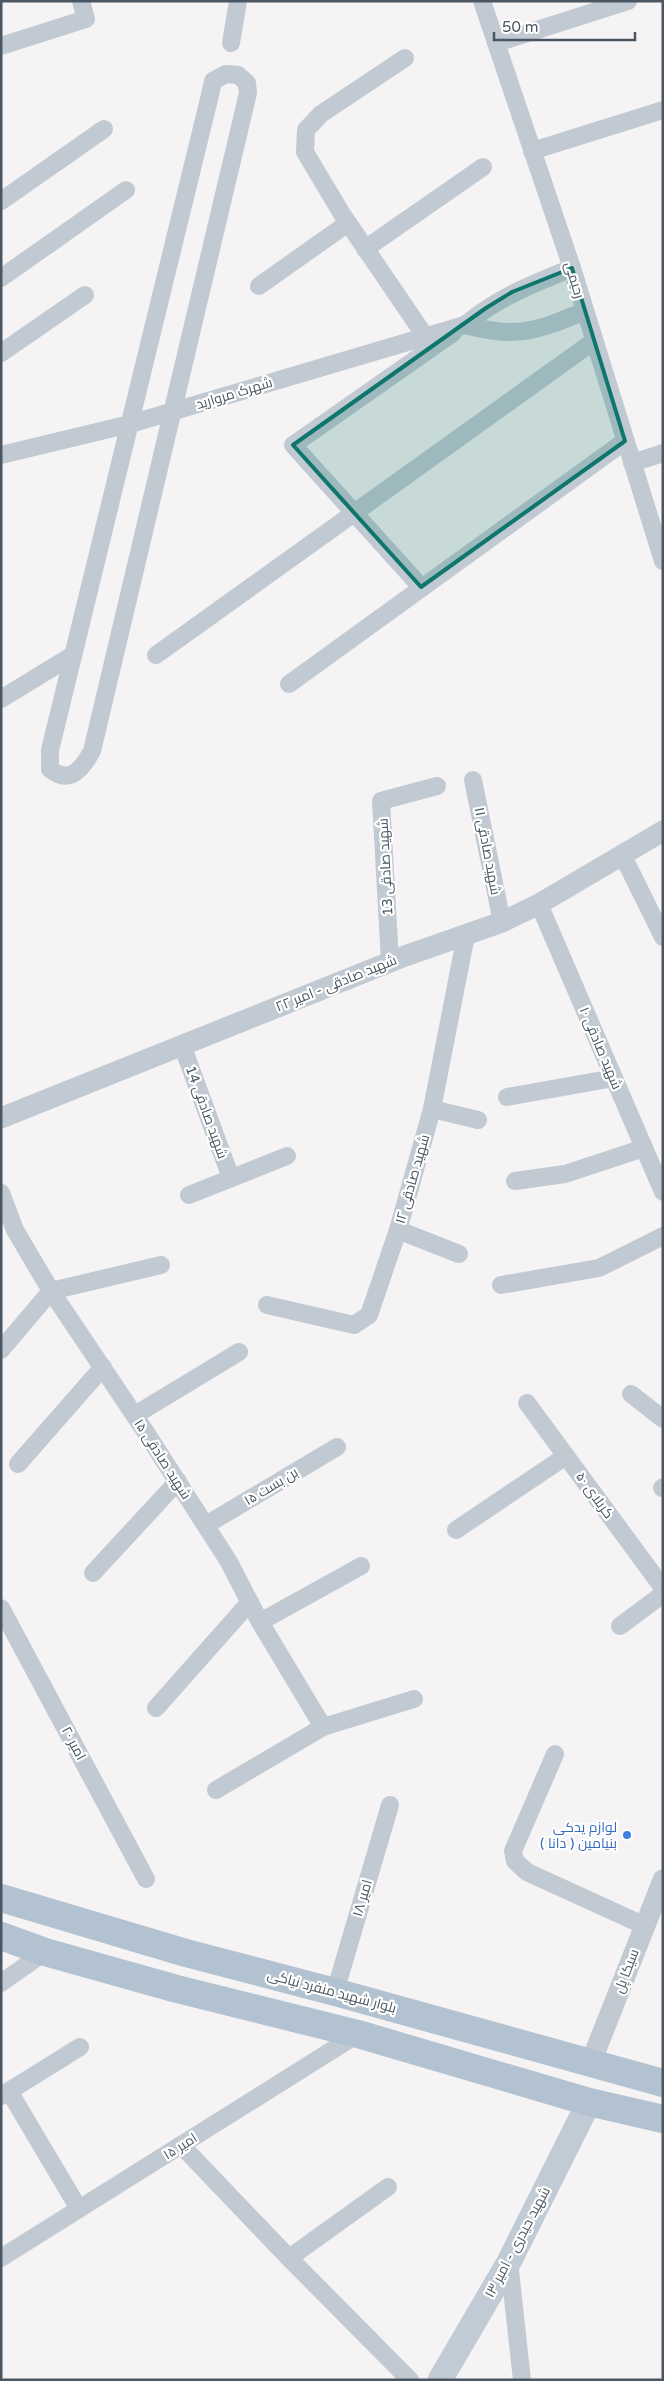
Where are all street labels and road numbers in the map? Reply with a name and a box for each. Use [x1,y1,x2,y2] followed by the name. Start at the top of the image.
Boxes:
[561,260,588,301] street label: رحیمی
[194,374,274,413] street label: شهرک مروارید
[471,806,504,896] street label: شهید صادقی ۱۱
[374,818,397,916] street label: شهید صادقی 13
[273,951,399,1016] street label: شهید صادقی - امیر ۲۲
[576,1004,626,1092] street label: شهید صادقی ۱۰
[182,1063,231,1161] street label: شهید صادقی 14
[392,1133,433,1226] street label: شهید صادقی ۱۲
[130,1416,195,1503] street label: شهید صادقی ۱۵
[241,1464,301,1509] street label: بن بست ۱۵
[572,1469,617,1522] street label: کربلای ۵۰
[58,1724,89,1763] street label: امیر ۲۰
[349,1878,376,1919] street label: امیر ۱۸
[610,1947,644,1996] street label: سیکا پل
[265,1966,398,2017] street label: بلوار شهید منفرد نیاکی
[160,2129,200,2163] street label: امیر ۱۵
[481,2184,554,2301] street label: شهید حیدری - امیر ۱۳

